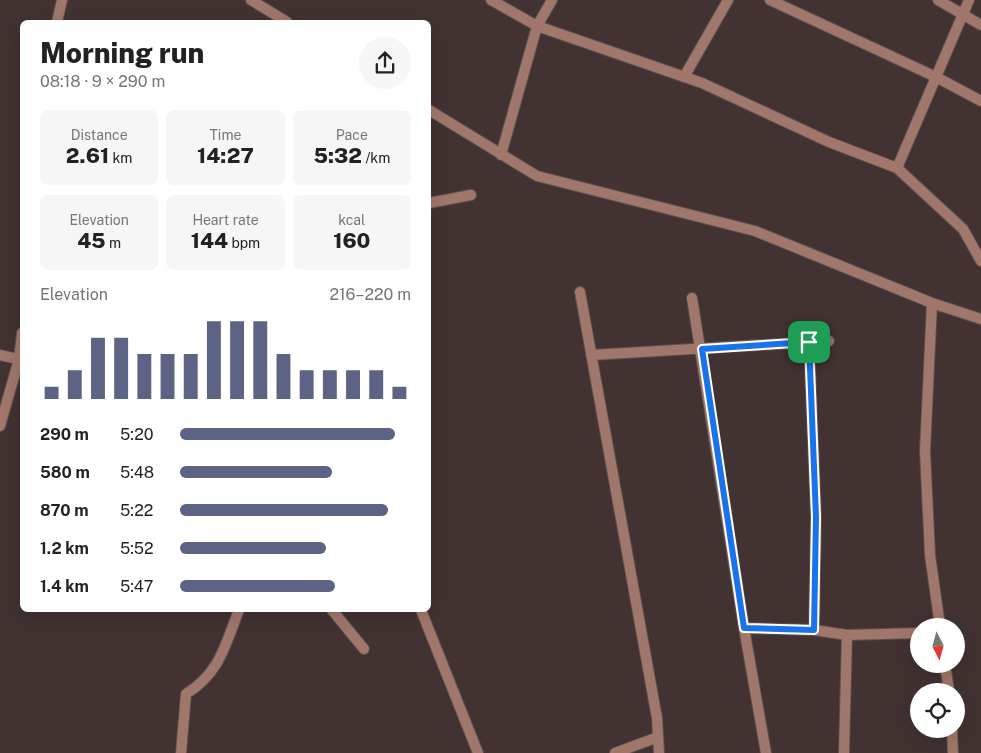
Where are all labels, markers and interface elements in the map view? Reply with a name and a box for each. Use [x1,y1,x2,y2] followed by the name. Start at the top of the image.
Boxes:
[40,36,204,69] text: Morning run
[359,37,411,89] button: share
[40,72,165,91] text: 08:18 · 9 × 290 m
[71,127,128,143] text: Distance
[210,127,241,143] text: Time
[336,127,368,143] text: Pace
[66,143,109,168] text: 2.61
[197,143,254,168] text: 14:27
[313,143,362,168] text: 5:32
[109,150,132,166] text: km
[362,150,390,166] text: /km
[69,212,129,228] text: Elevation
[192,212,259,228] text: Heart rate
[338,212,365,228] text: kcal
[77,228,106,253] text: 45
[191,228,228,253] text: 144
[333,228,370,253] text: 160
[106,235,121,251] text: m
[228,235,260,251] text: bpm
[40,285,108,304] text: Elevation
[330,285,411,304] text: 216–220 m
[788,321,830,363] pin
[795,328,823,356] icon: arrive
[40,425,89,444] text: 290 m
[120,425,154,444] text: 5:20
[40,463,90,482] text: 580 m
[120,463,154,482] text: 5:48
[40,501,89,520] text: 870 m
[120,501,153,520] text: 5:22
[40,539,89,558] text: 1.2 km
[120,539,154,558] text: 5:52
[40,577,89,596] text: 1.4 km
[120,577,153,596] text: 5:47
[910,618,965,672] north arrow
[910,618,965,738] map controls
[910,683,965,738] button: locate

